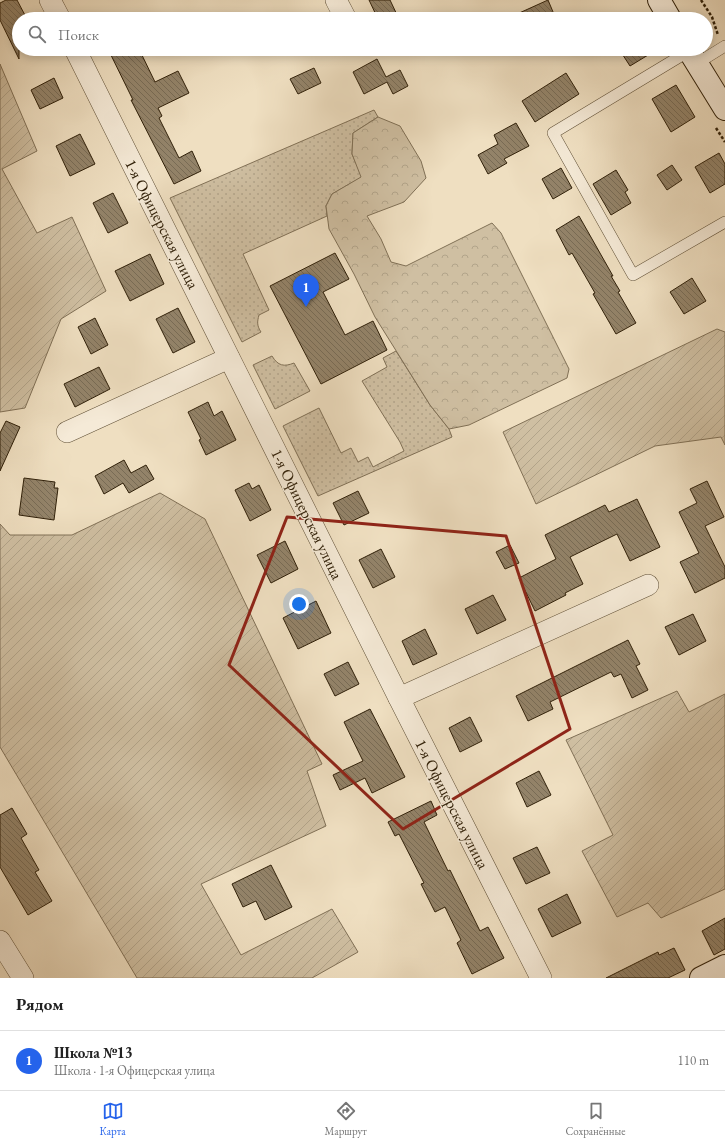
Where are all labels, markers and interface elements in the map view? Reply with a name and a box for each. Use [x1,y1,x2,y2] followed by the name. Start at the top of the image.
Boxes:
[12,12,713,56] search box
[26,23,48,45] icon: search
[58,25,99,44] text: Поиск
[120,156,204,293] street label: 1-я Офицерская улица
[293,274,319,307] pin: 1
[266,445,348,583] street label: 1-я Офицерская улица
[289,594,309,614] your location
[410,736,494,873] street label: 1-я Офицерская улица
[16,993,64,1015] text: Рядом
[54,1043,133,1062] text: Школа №13
[26,1052,32,1069] text: 1
[678,1052,709,1069] text: 110 m
[54,1062,215,1079] text: Школа · 1-я Офицерская улица
[99,1100,126,1138] tab: Карта
[325,1100,367,1138] tab: Маршрут
[566,1100,626,1138] tab: Сохранённые

